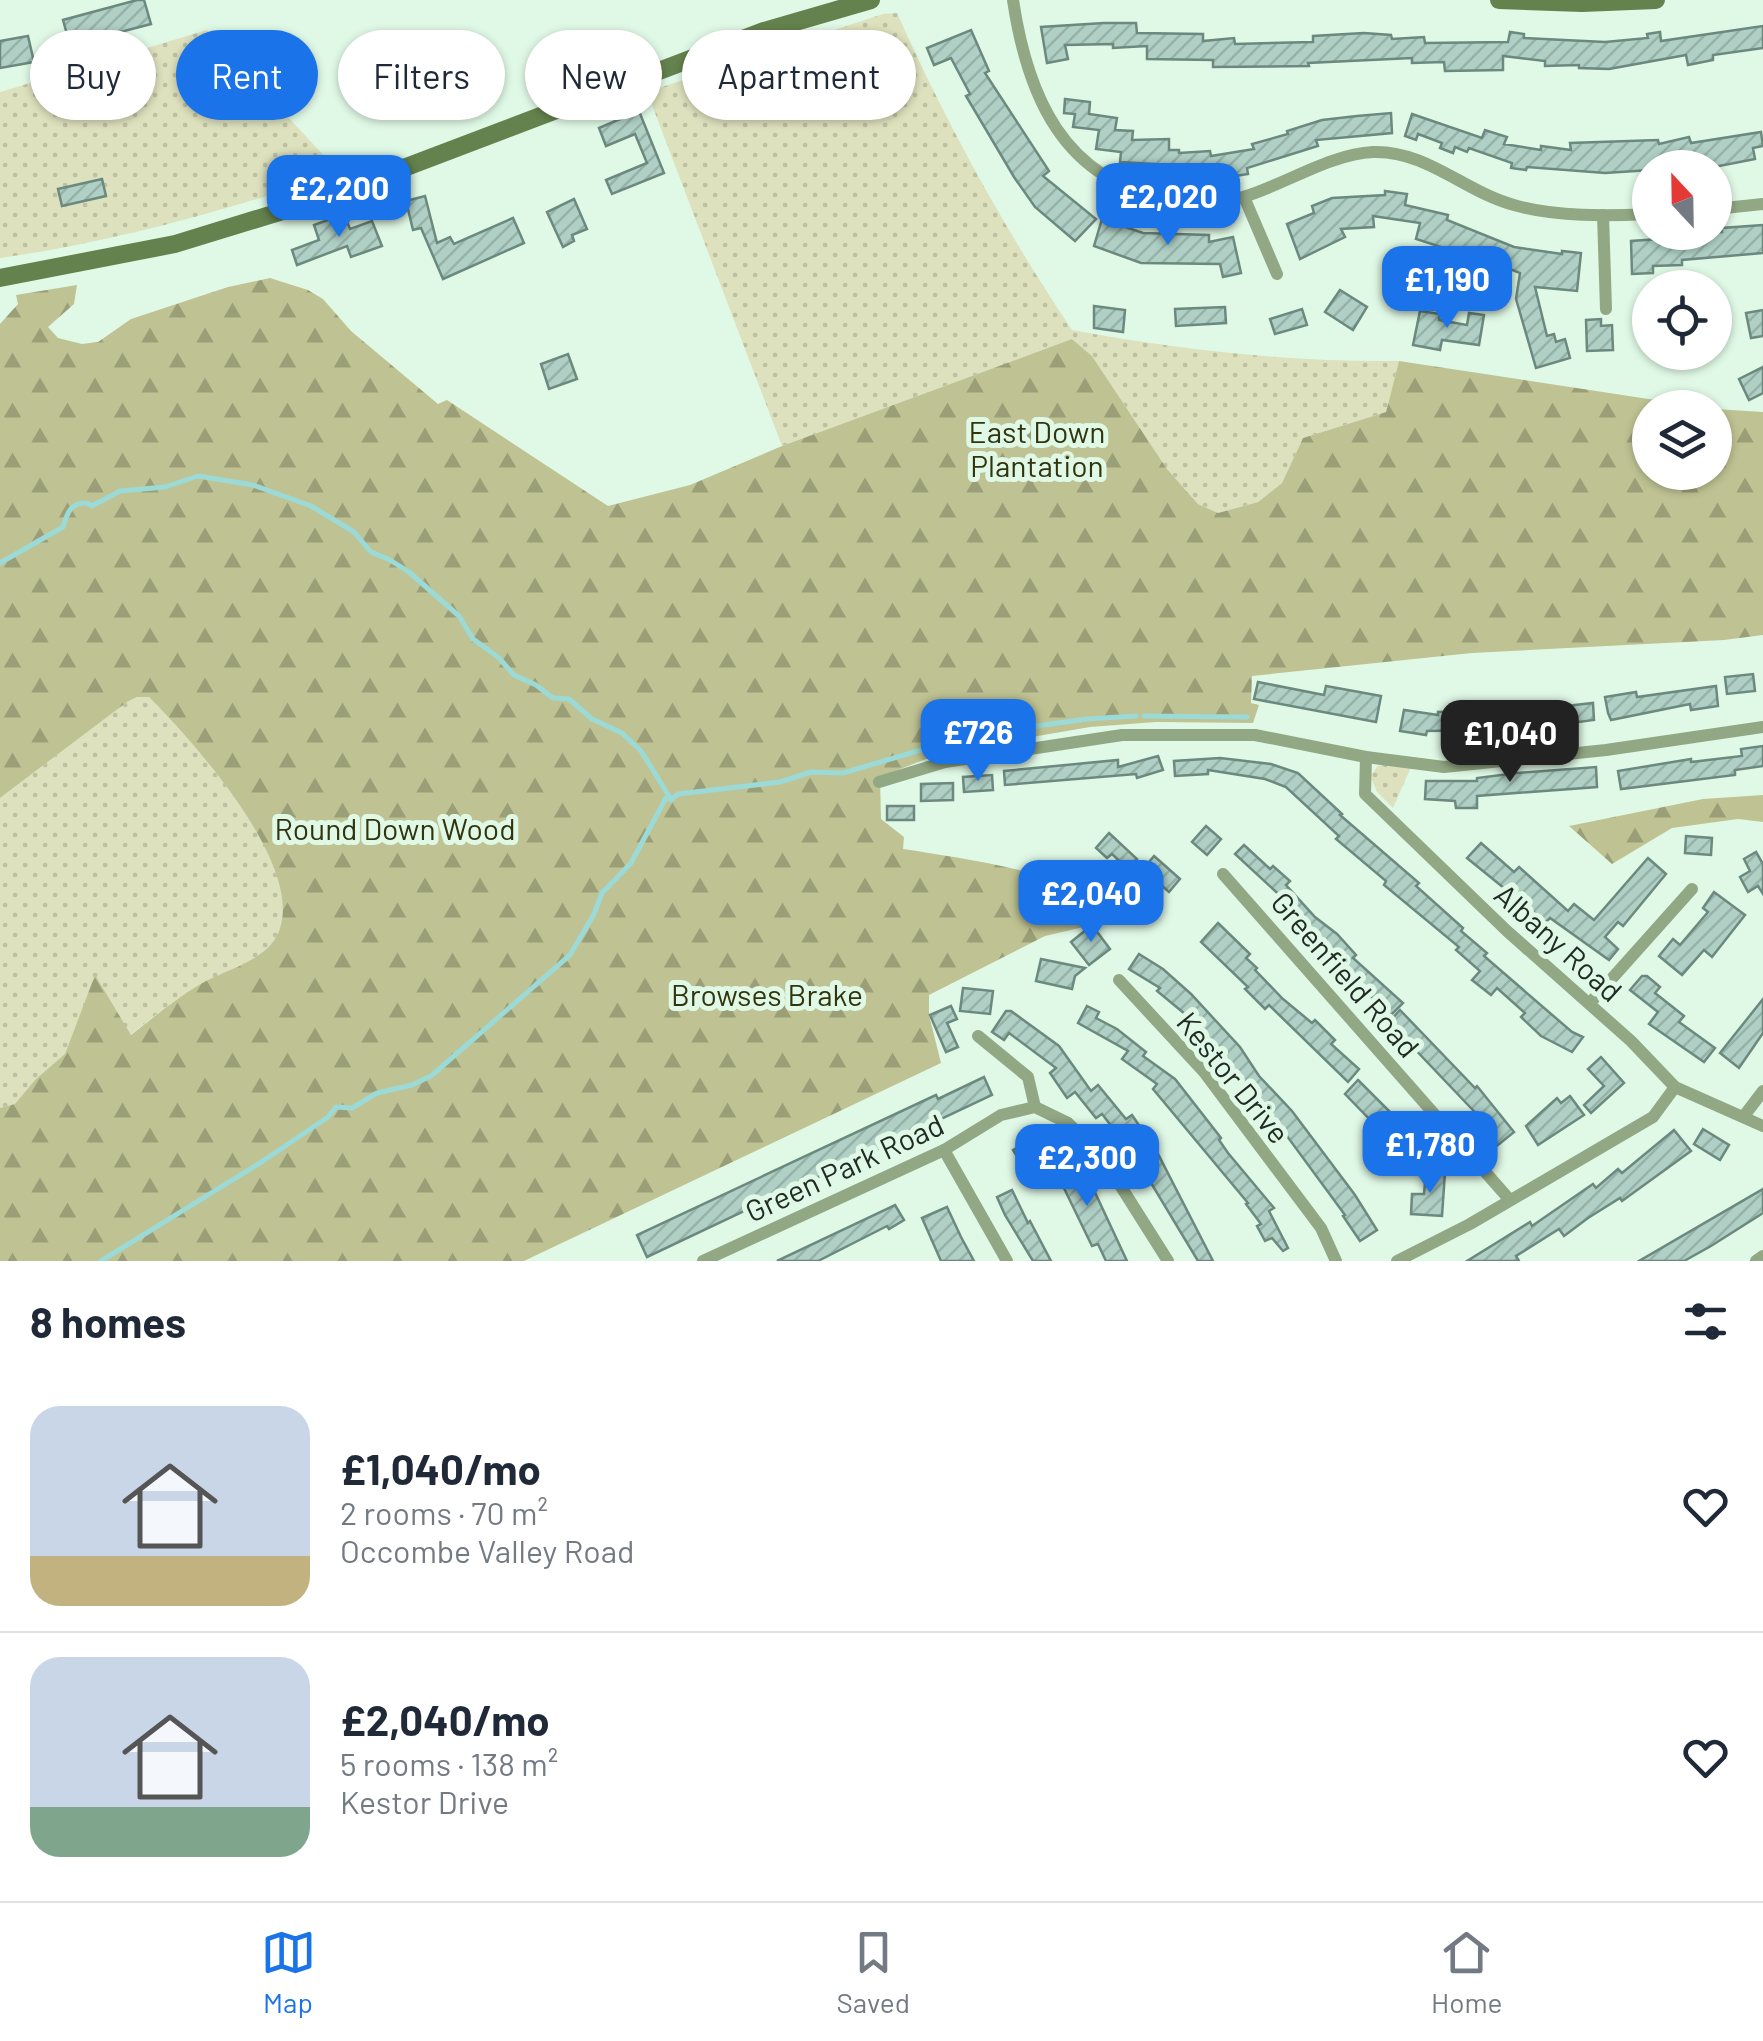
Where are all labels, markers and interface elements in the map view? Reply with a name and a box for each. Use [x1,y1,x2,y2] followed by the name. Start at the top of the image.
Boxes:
[30,30,156,120] chip: Buy
[176,30,318,120] chip: Rent
[338,30,505,120] chip: Filters
[525,30,662,120] chip: New
[682,30,916,120] chip: Apartment
[1632,150,1732,250] north arrow
[1632,150,1732,490] map controls
[258,155,420,240] pin: £2,200
[1087,163,1249,248] pin: £2,020
[289,168,389,206] text: £2,200
[1118,176,1218,214] text: £2,020
[1366,246,1528,331] pin: £1,190
[1404,259,1490,297] text: £1,190
[1632,270,1732,370] button: locate
[1632,390,1732,490] button: layers
[969,413,1105,483] park label: East Down Plantation
[919,699,1037,784] pin: £726
[1429,700,1591,785] pin: £1,040
[943,712,1013,750] text: £726
[1463,713,1557,751] text: £1,040
[274,810,516,846] park label: Round Down Wood
[1010,860,1172,945] pin: £2,040
[1040,873,1142,911] text: £2,040
[1488,875,1630,1009] street label: Albany Road
[1264,884,1428,1064] street label: Greenfield Road
[671,976,863,1012] park label: Browses Brake
[1170,1004,1298,1150] street label: Kestor Drive
[739,1105,949,1229] street label: Green Park Road
[1349,1111,1511,1196] pin: £1,780
[1006,1124,1168,1209] pin: £2,300
[1385,1124,1475,1162] text: £1,780
[1037,1137,1137,1175] text: £2,300
[1678,1294,1733,1349] icon: filters
[30,1296,186,1346] text: 8 homes
[340,1443,541,1493] text: £1,040/mo
[110,1446,230,1566] icon: home
[1678,1479,1733,1534] icon: heart
[340,1493,548,1531] text: 2 rooms · 70 m²
[340,1531,634,1569] text: Occombe Valley Road
[340,1694,550,1744] text: £2,040/mo
[110,1697,230,1817] icon: home
[1678,1730,1733,1785] icon: heart
[340,1744,558,1782] text: 5 rooms · 138 m²
[340,1782,509,1820] text: Kestor Drive
[261,1925,316,2019] tab: Map
[837,1925,910,2019] tab: Saved
[1431,1925,1502,2019] tab: Home

